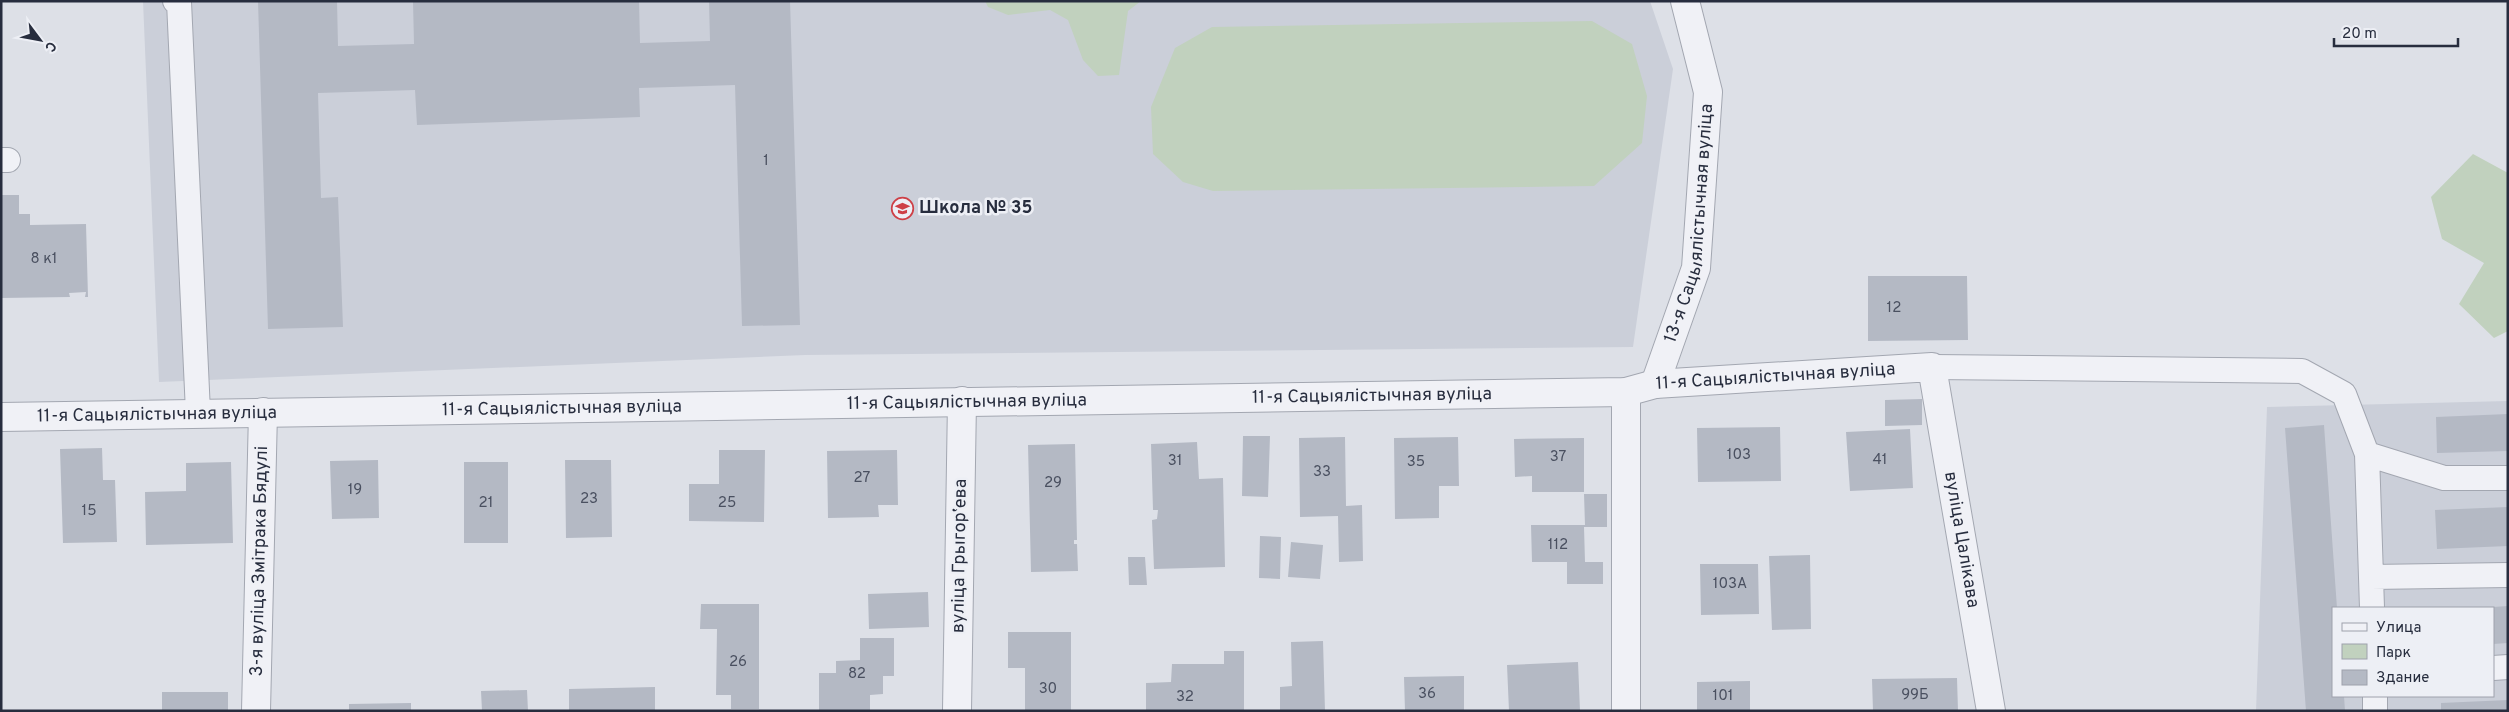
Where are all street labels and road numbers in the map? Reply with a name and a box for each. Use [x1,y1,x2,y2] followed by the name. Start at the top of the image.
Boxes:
[1659,103,1719,346] street label: 13-я Сацыялістычная вуліца
[1655,358,1896,395] street label: 11-я Сацыялістычная вуліца
[1252,383,1492,409] street label: 11-я Сацыялістычная вуліца
[847,389,1087,415] street label: 11-я Сацыялістычная вуліца
[442,395,682,422] street label: 11-я Сацыялістычная вуліца
[37,401,277,428] street label: 11-я Сацыялістычная вуліца
[245,445,274,677] street label: 3-я вуліца Змітрака Бядулі
[1939,470,1985,610] street label: вуліца Цалікава
[947,479,973,633] street label: вуліца Грыгорʼева

